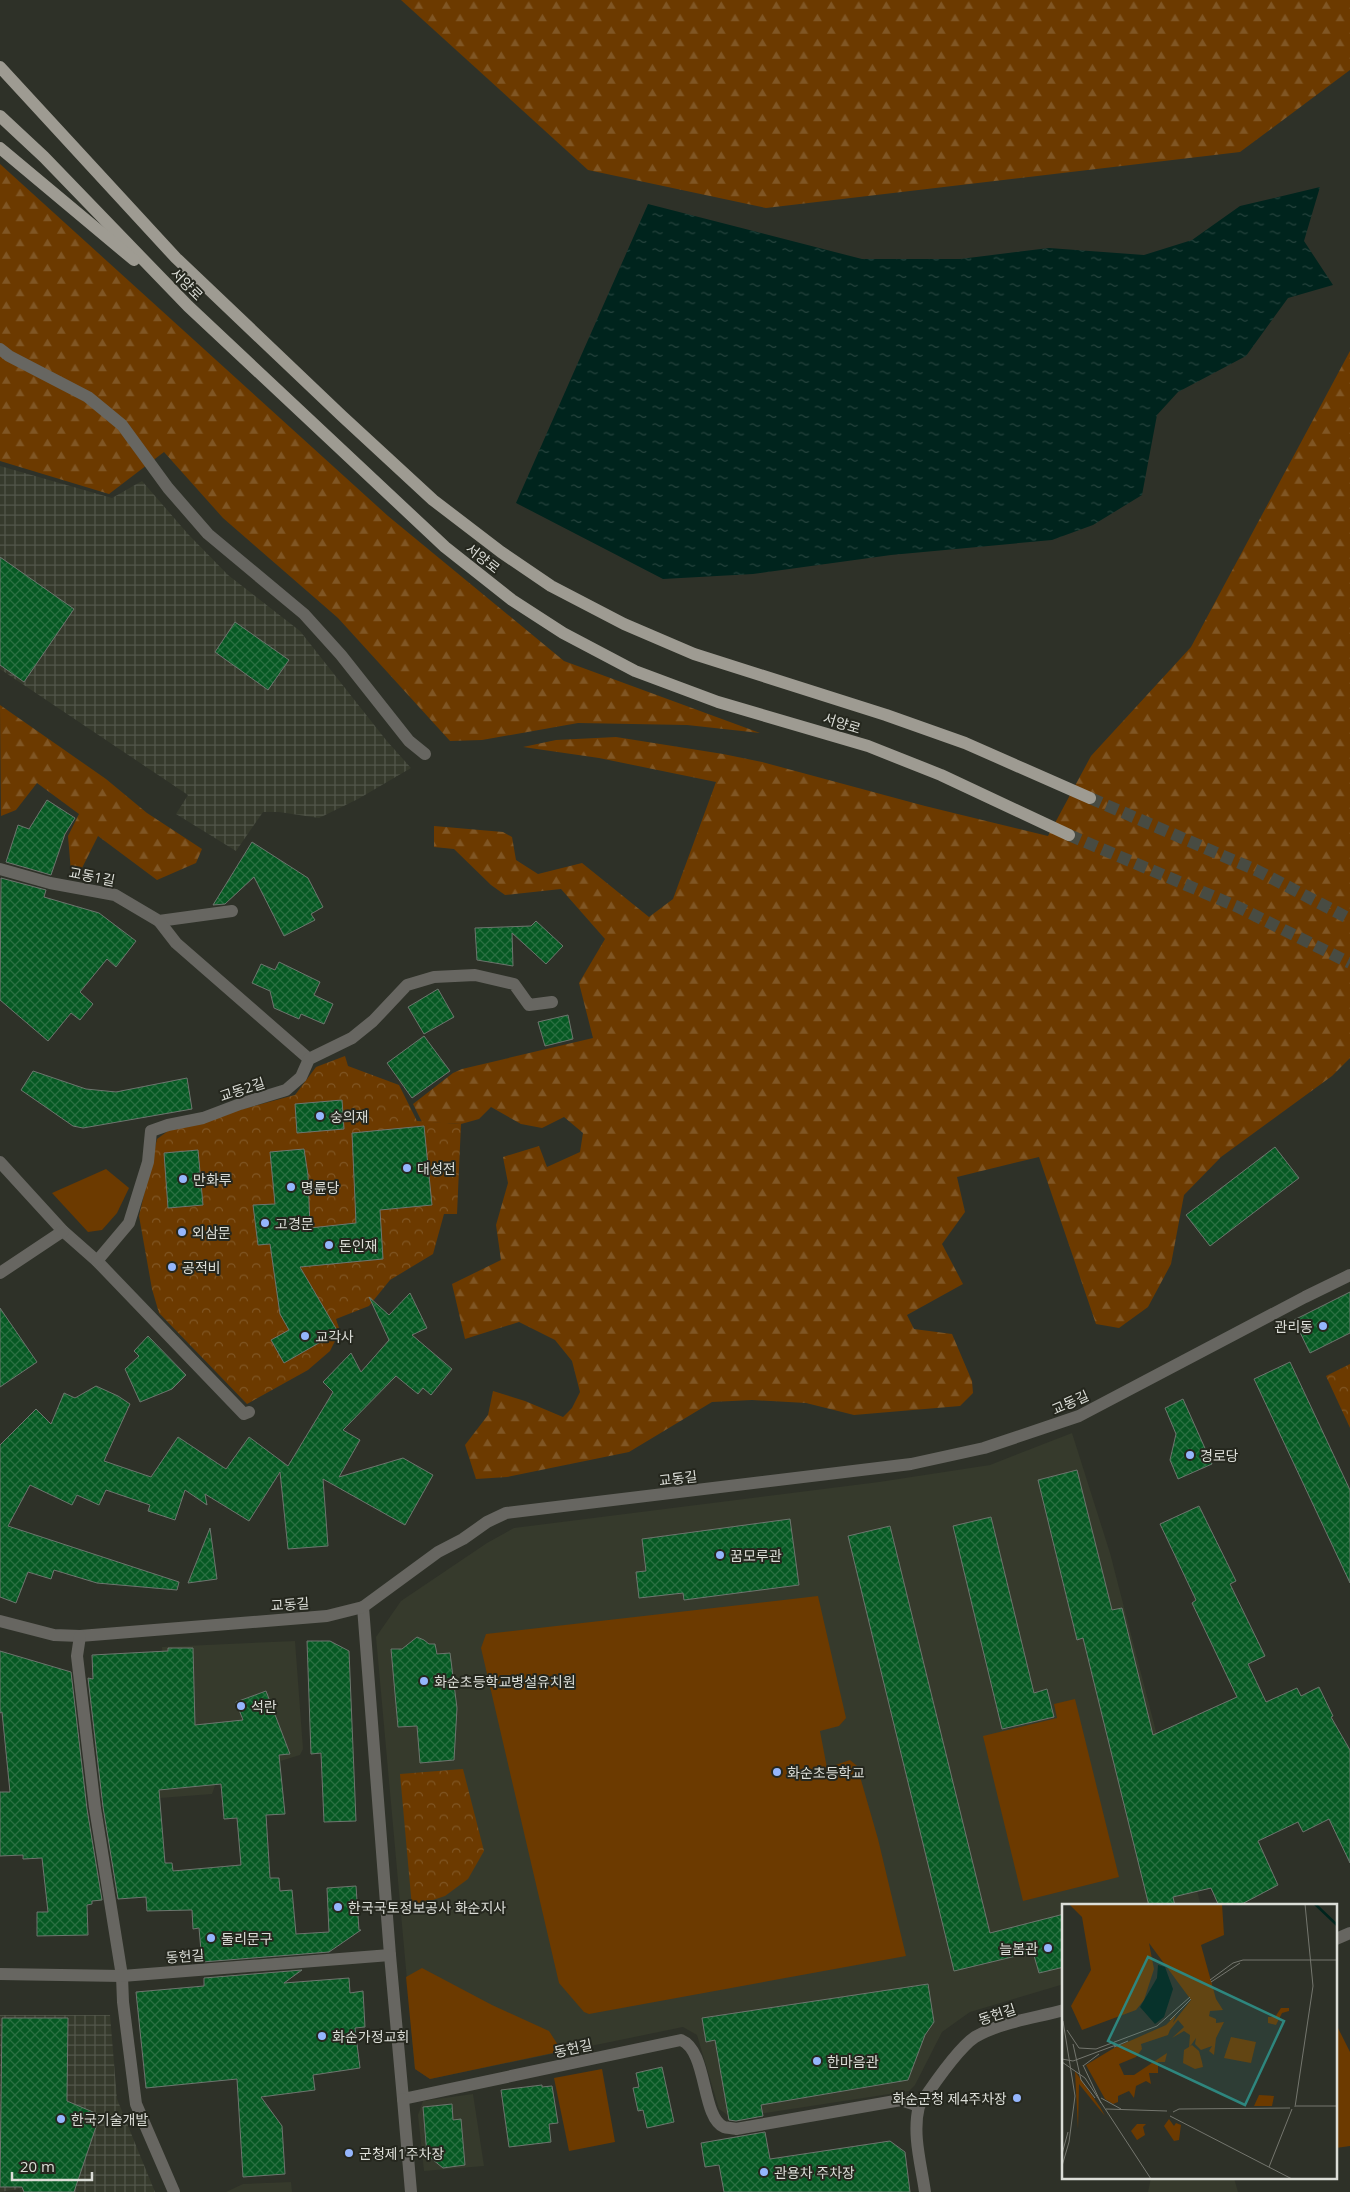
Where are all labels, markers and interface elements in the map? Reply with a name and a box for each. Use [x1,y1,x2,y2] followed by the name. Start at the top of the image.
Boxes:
[167,264,207,304] street label: 서양로
[462,539,504,577] street label: 서양로
[821,708,863,738] street label: 서양로
[67,862,117,890] street label: 교동1길
[217,1073,267,1105] street label: 교동2길
[330,1107,369,1126] place label: 숭의재
[314,1110,326,1122] marker: 숭의재
[417,1159,456,1178] place label: 대성전
[401,1162,413,1174] marker: 대성전
[193,1170,232,1189] place label: 만화루
[177,1173,189,1185] marker: 만화루
[301,1178,340,1197] place label: 명륜당
[285,1181,297,1193] marker: 명륜당
[275,1214,314,1233] place label: 고경문
[259,1217,271,1229] marker: 고경문
[192,1223,231,1242] place label: 외삼문
[176,1226,188,1238] marker: 외삼문
[339,1236,378,1255] place label: 돈인재
[323,1239,335,1251] marker: 돈인재
[182,1258,221,1277] place label: 공적비
[166,1261,178,1273] marker: 공적비
[1274,1317,1313,1336] place label: 관리동
[1317,1320,1329,1332] marker: 관리동
[315,1327,354,1346] place label: 교각사
[299,1330,311,1342] marker: 교각사
[1048,1385,1092,1419] street label: 교동길
[1200,1446,1239,1465] place label: 경로당
[1184,1449,1196,1461] marker: 경로당
[658,1466,698,1490] street label: 교동길
[730,1546,782,1565] place label: 꿈모루관
[714,1549,726,1561] marker: 꿈모루관
[270,1593,310,1615] street label: 교동길
[434,1672,576,1691] place label: 화순초등학교병설유치원
[418,1675,430,1687] marker: 화순초등학교병설유치원
[251,1697,277,1716] place label: 석란
[235,1700,247,1712] marker: 석란
[787,1763,864,1782] place label: 화순초등학교
[771,1766,783,1778] marker: 화순초등학교
[348,1898,506,1917] place label: 한국국토정보공사 화순지사
[332,1901,344,1913] marker: 한국국토정보공사 화순지사
[1062,1904,1338,2180] inset map
[221,1929,273,1948] place label: 둘리문구
[205,1932,217,1944] marker: 둘리문구
[999,1939,1038,1958] place label: 늘봄관
[1042,1942,1054,1954] marker: 늘봄관
[165,1945,205,1967] street label: 동헌길
[976,1999,1018,2029] street label: 동헌길
[332,2027,409,2046] place label: 화순가정교회
[316,2030,328,2042] marker: 화순가정교회
[552,2035,594,2061] street label: 동헌길
[827,2052,879,2071] place label: 한마음관
[811,2055,823,2067] marker: 한마음관
[892,2089,1007,2108] place label: 화순군청 제4주차장
[1011,2092,1023,2104] marker: 화순군청 제4주차장
[71,2110,148,2129] place label: 한국기술개발
[55,2113,67,2125] marker: 한국기술개발
[359,2144,444,2163] place label: 군청제1주차장
[343,2147,355,2159] marker: 군청제1주차장
[12,2150,92,2182] scale bar
[20,2156,55,2176] text: 20 m
[774,2163,855,2182] place label: 관용차 주차장
[758,2166,770,2178] marker: 관용차 주차장

